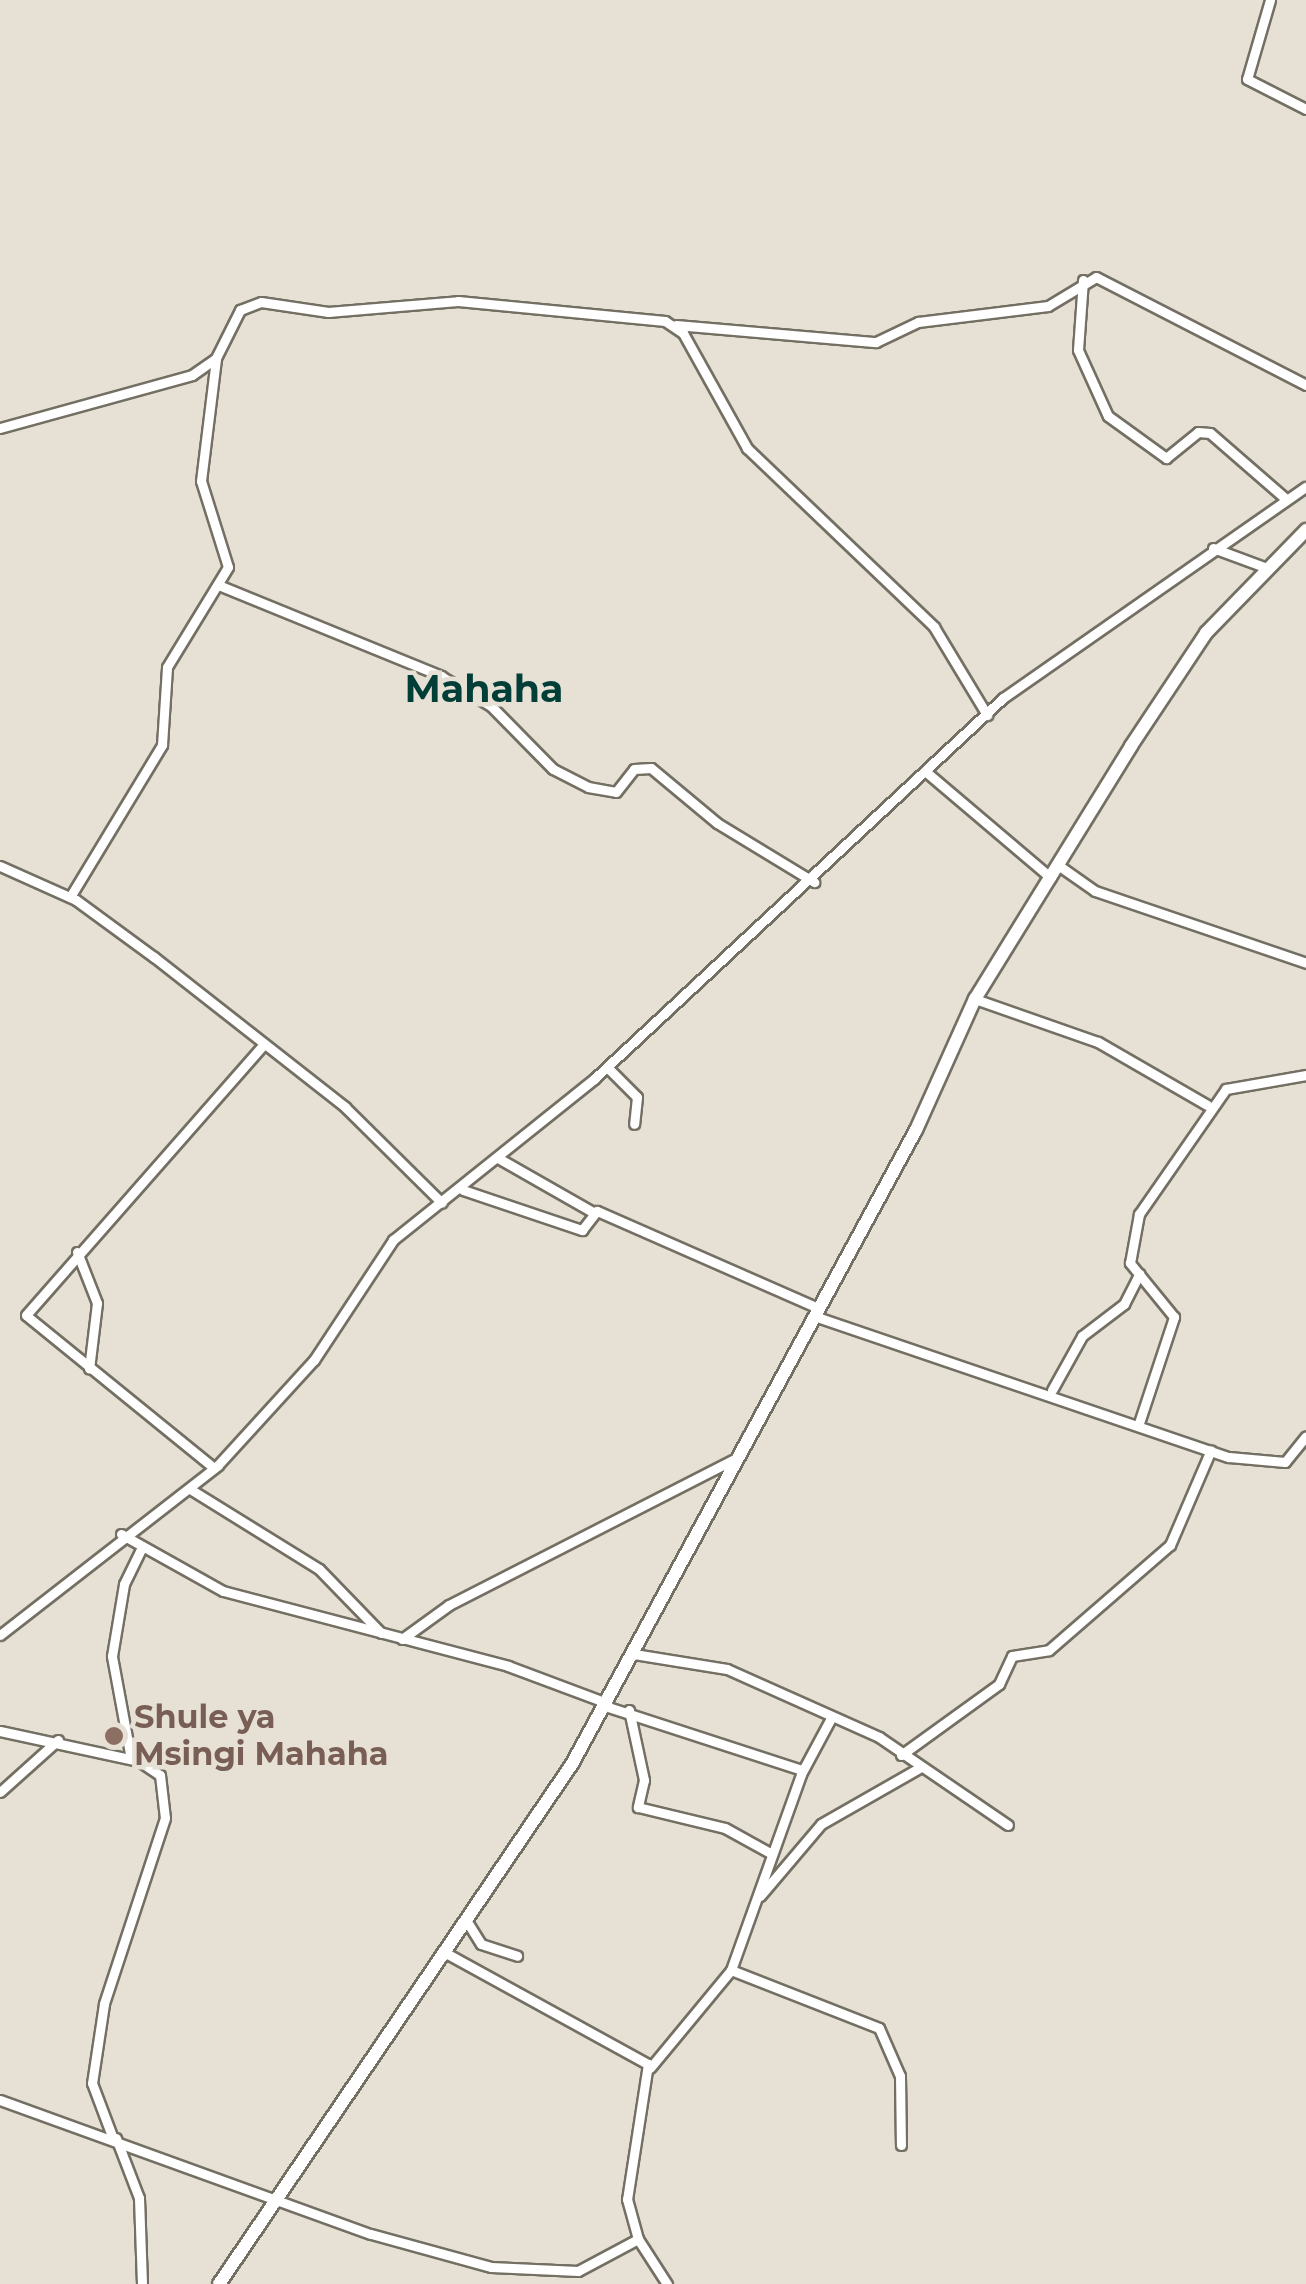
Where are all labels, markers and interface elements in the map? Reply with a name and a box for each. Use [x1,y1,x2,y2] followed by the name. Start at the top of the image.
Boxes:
[404,666,564,712] district label: Mahaha
[134,1699,389,1774] place label: Shule ya Msingi Mahaha
[103,1725,125,1747] marker: Shule ya Msingi Mahaha

